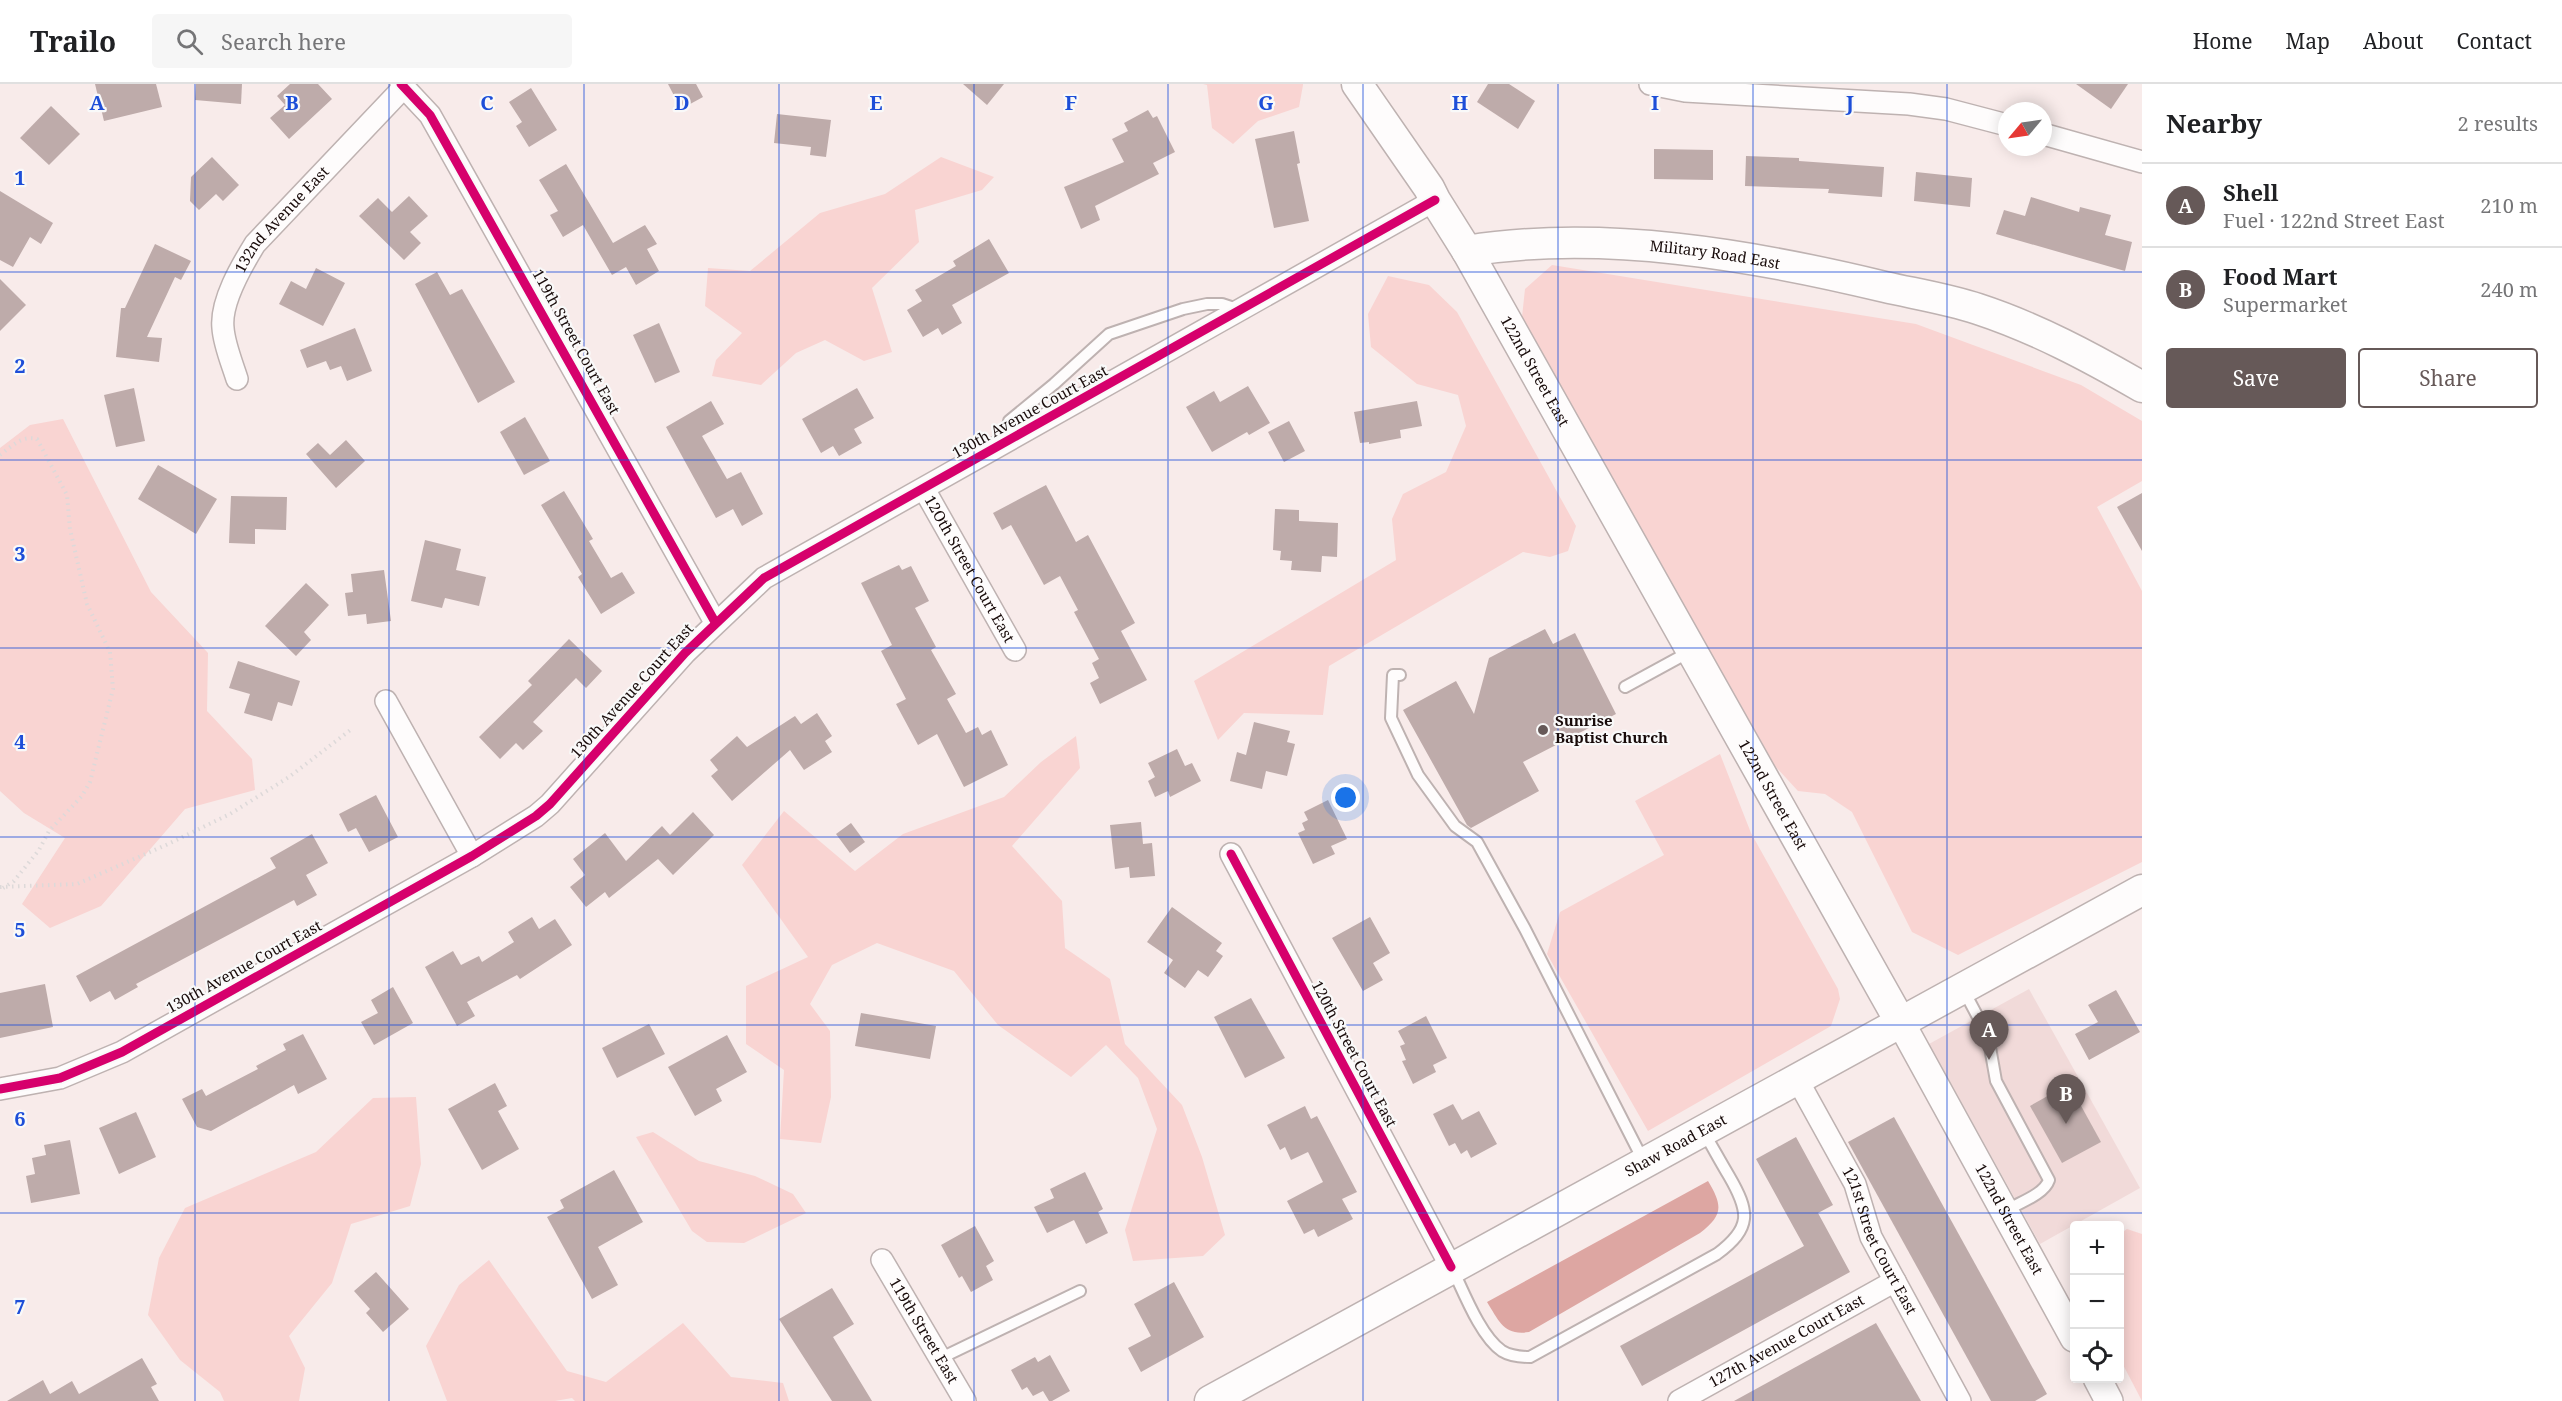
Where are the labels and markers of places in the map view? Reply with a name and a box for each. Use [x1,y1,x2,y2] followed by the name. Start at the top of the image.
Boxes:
[1555,710,1668,747] place label: Sunrise Baptist Church
[1536,723,1550,737] marker: Sunrise Baptist Church
[1970,1010,2008,1060] pin: A
[2046,1074,2086,1124] pin: B

